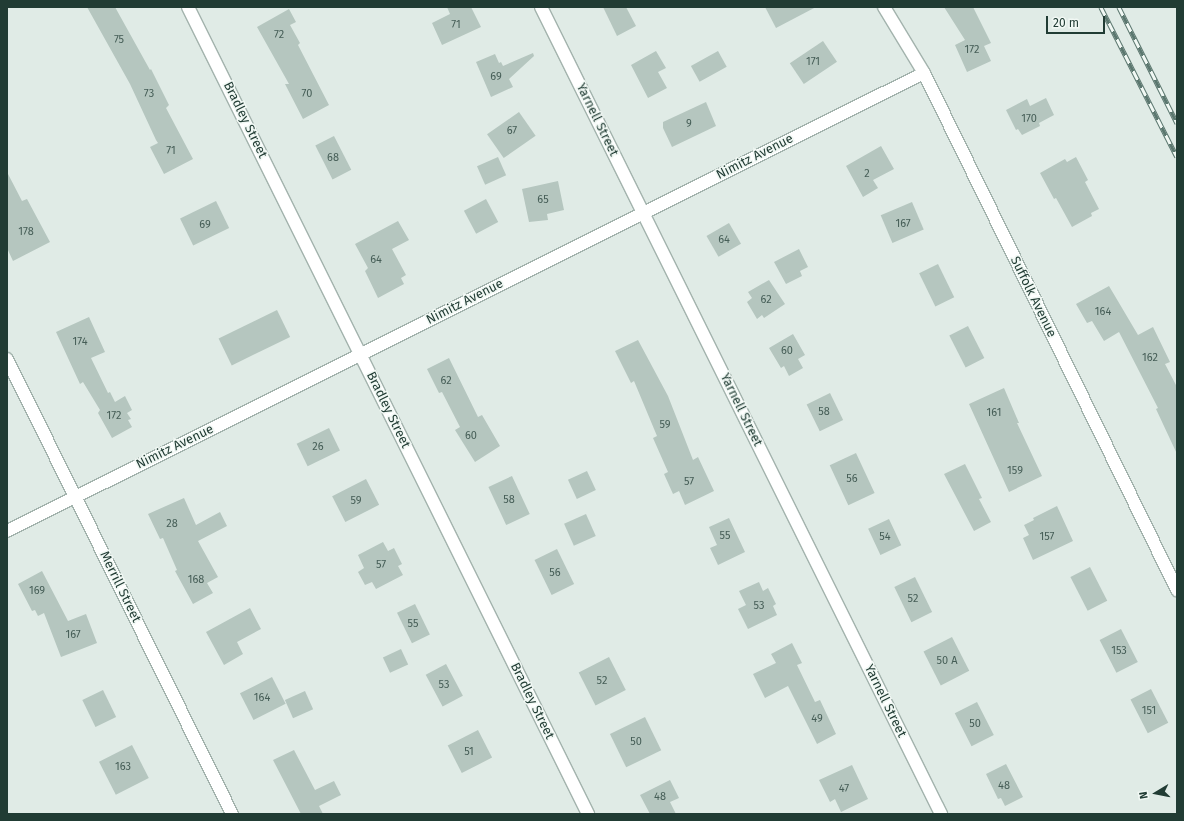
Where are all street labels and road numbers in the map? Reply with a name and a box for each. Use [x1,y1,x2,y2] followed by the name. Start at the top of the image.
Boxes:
[220,79,270,161] street label: Bradley Street
[573,81,621,159] street label: Yarnell Street
[714,131,796,183] street label: Nimitz Avenue
[1007,254,1059,340] street label: Suffolk Avenue
[424,276,506,328] street label: Nimitz Avenue
[363,369,413,451] street label: Bradley Street
[717,371,765,449] street label: Yarnell Street
[134,422,216,472] street label: Nimitz Avenue
[96,549,144,625] street label: Merrill Street
[507,660,557,742] street label: Bradley Street
[861,662,909,740] street label: Yarnell Street

